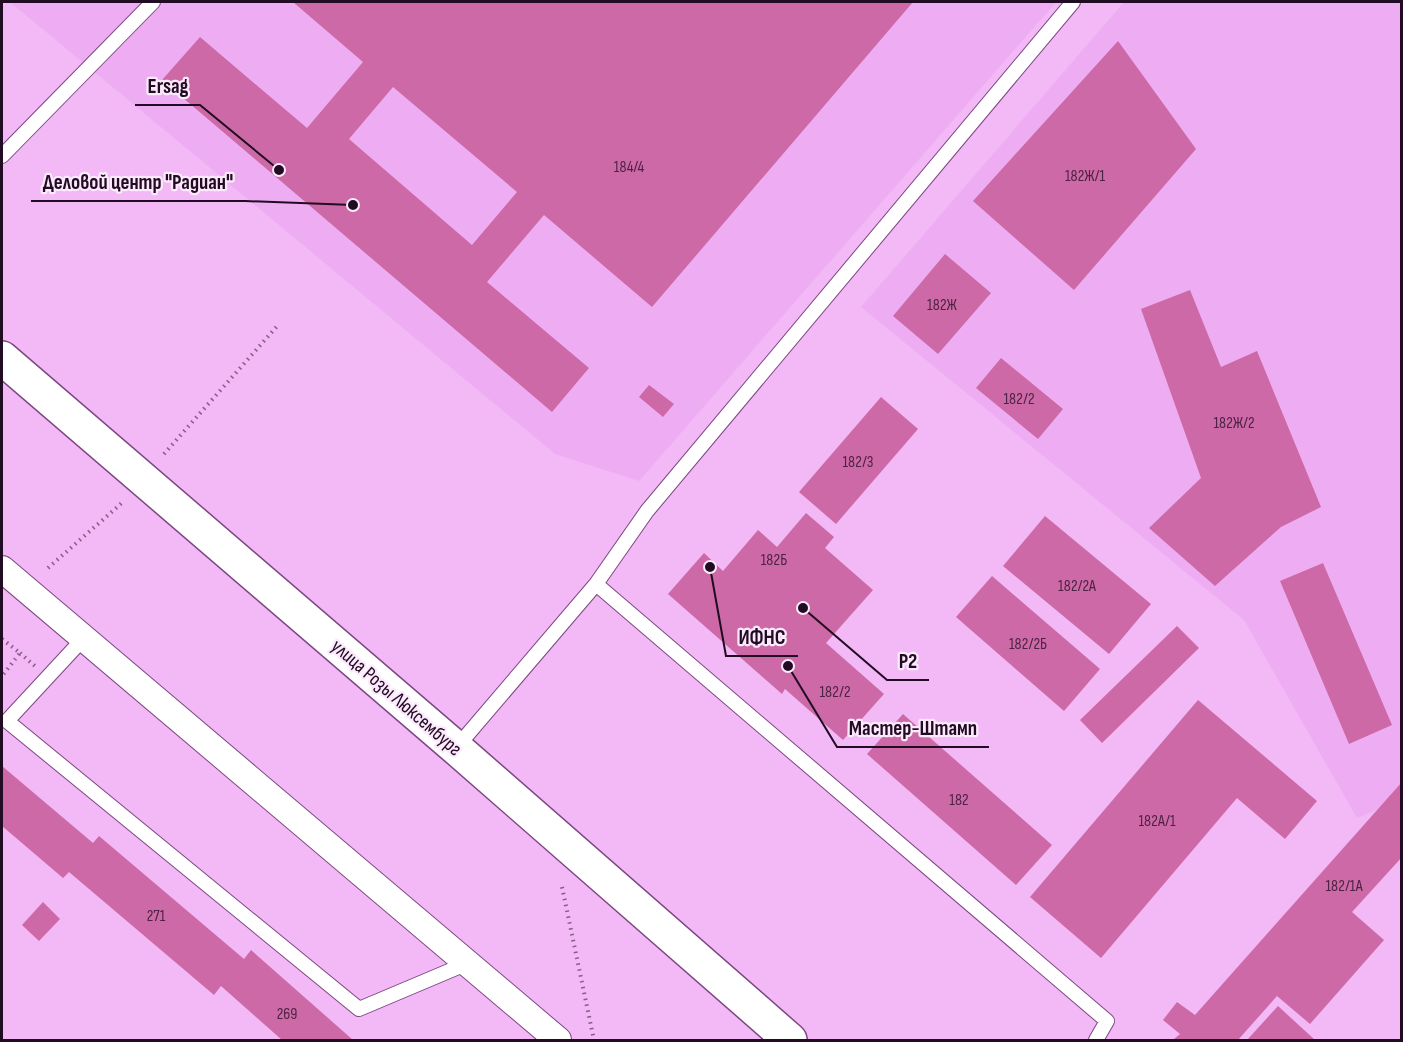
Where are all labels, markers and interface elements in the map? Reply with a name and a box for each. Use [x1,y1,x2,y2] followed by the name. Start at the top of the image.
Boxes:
[135,66,200,105] callout: Ersag
[148,74,189,99] text: Ersag
[614,158,645,177] house number: 184/4
[31,162,245,201] callout: Деловой центр "Радиан"
[1065,167,1105,186] house number: 182Ж/1
[43,170,233,195] text: Деловой центр "Радиан"
[927,296,957,315] house number: 182Ж
[1003,390,1035,409] house number: 182/2
[1213,414,1255,433] house number: 182Ж/2
[842,453,874,472] house number: 182/3
[761,551,787,570] house number: 182Б
[1058,577,1096,596] house number: 182/2А
[726,617,798,656] callout: ИФНС
[738,625,786,650] text: ИФНС
[326,634,467,761] street label: улица Розы Люксембург
[1009,635,1047,654] house number: 182/2Б
[887,641,929,680] callout: Р2
[899,649,917,674] text: Р2
[819,683,851,702] house number: 182/2
[837,708,989,747] callout: Мастер-Штамп
[849,716,977,741] text: Мастер-Штамп
[949,791,969,810] house number: 182
[1138,812,1176,831] house number: 182А/1
[1325,877,1363,896] house number: 182/1А
[147,907,166,926] house number: 271
[277,1005,297,1024] house number: 269

